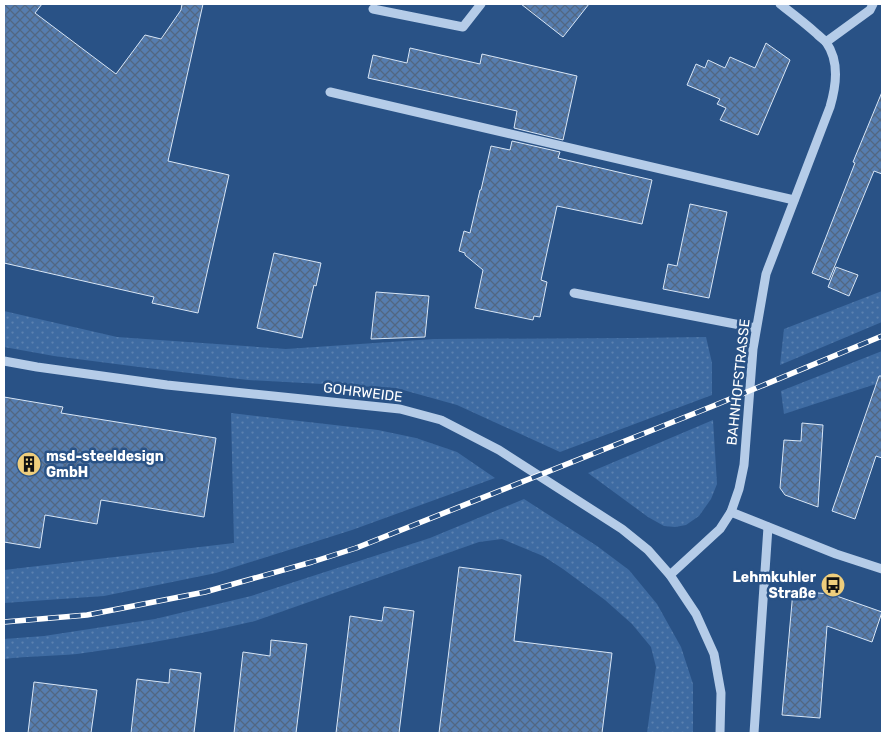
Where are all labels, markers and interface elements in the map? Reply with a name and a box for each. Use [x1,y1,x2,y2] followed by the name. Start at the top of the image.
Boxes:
[723,318,754,446] street label: BAHNHOFSTRASSE
[322,379,404,406] street label: GOHRWEIDE
[46,448,164,481] place label: msd-steeldesign GmbH
[16,451,42,477] building icon: msd-steeldesign GmbH
[733,569,817,602] place label: Lehmkuhler Straße
[820,572,846,598] bus stop icon: Lehmkuhler Straße

